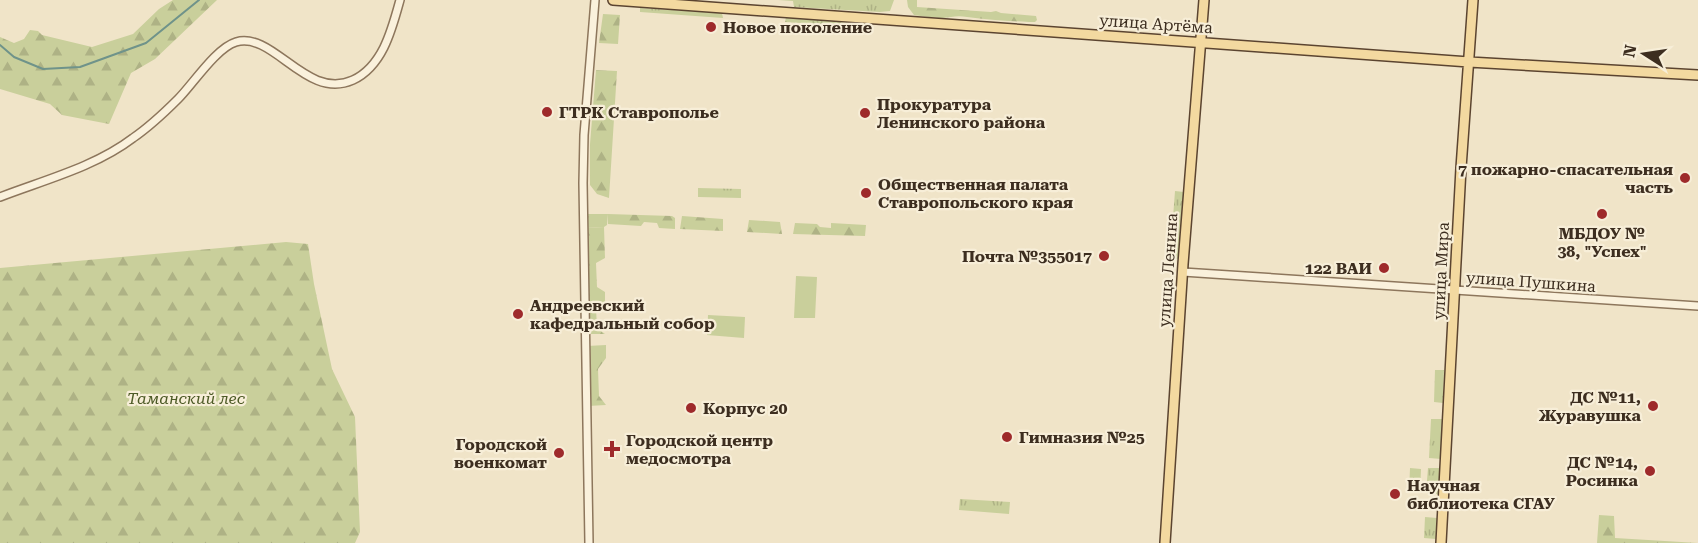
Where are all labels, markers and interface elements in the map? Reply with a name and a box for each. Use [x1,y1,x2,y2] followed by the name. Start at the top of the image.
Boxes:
[1099,11,1214,37] street label: улица Артёма
[723,18,872,37] place label: Новое поколение
[704,20,718,34] marker: Новое поколение
[1614,24,1674,84] north arrow
[1619,43,1640,59] text: N
[877,95,1046,132] place label: Прокуратура Ленинского района
[559,103,719,122] place label: ГТРК Ставрополье
[540,105,554,119] marker: ГТРК Ставрополье
[858,106,872,120] marker: Прокуратура Ленинского района
[1458,160,1674,197] place label: 7 пожарно-спасательная часть
[1678,171,1692,185] marker: 7 пожарно-спасательная часть
[878,175,1073,212] place label: Общественная палата Ставропольского края
[859,186,873,200] marker: Общественная палата Ставропольского края
[1595,207,1609,221] marker: МБДОУ № 38, "Успех"
[1155,212,1181,328] street label: улица Ленина
[1429,221,1453,320] street label: улица Мира
[1557,224,1647,261] place label: МБДОУ № 38, "Успех"
[962,247,1092,266] place label: Почта №355017
[1097,249,1111,263] marker: Почта №355017
[1305,259,1372,278] place label: 122 ВАИ
[1377,261,1391,275] marker: 122 ВАИ
[1466,268,1597,296] street label: улица Пушкина
[530,296,715,333] place label: Андреевский кафедральный собор
[511,307,525,321] marker: Андреевский кафедральный собор
[1539,388,1642,425] place label: ДС №11, Журавушка
[127,389,246,408] park label: Таманский лес
[703,399,787,418] place label: Корпус 20
[1646,399,1660,413] marker: ДС №11, Журавушка
[684,401,698,415] marker: Корпус 20
[1019,428,1145,447] place label: Гимназия №25
[1000,430,1014,444] marker: Гимназия №25
[626,431,773,468] place label: Городской центр медосмотра
[454,435,547,472] place label: Городской военкомат
[603,440,621,458] marker: Городской центр медосмотра
[552,446,566,460] marker: Городской военкомат
[1566,453,1639,490] place label: ДС №14, Росинка
[1643,464,1657,478] marker: ДС №14, Росинка
[1407,476,1555,513] place label: Научная библиотека СГАУ
[1388,487,1402,501] marker: Научная библиотека СГАУ

